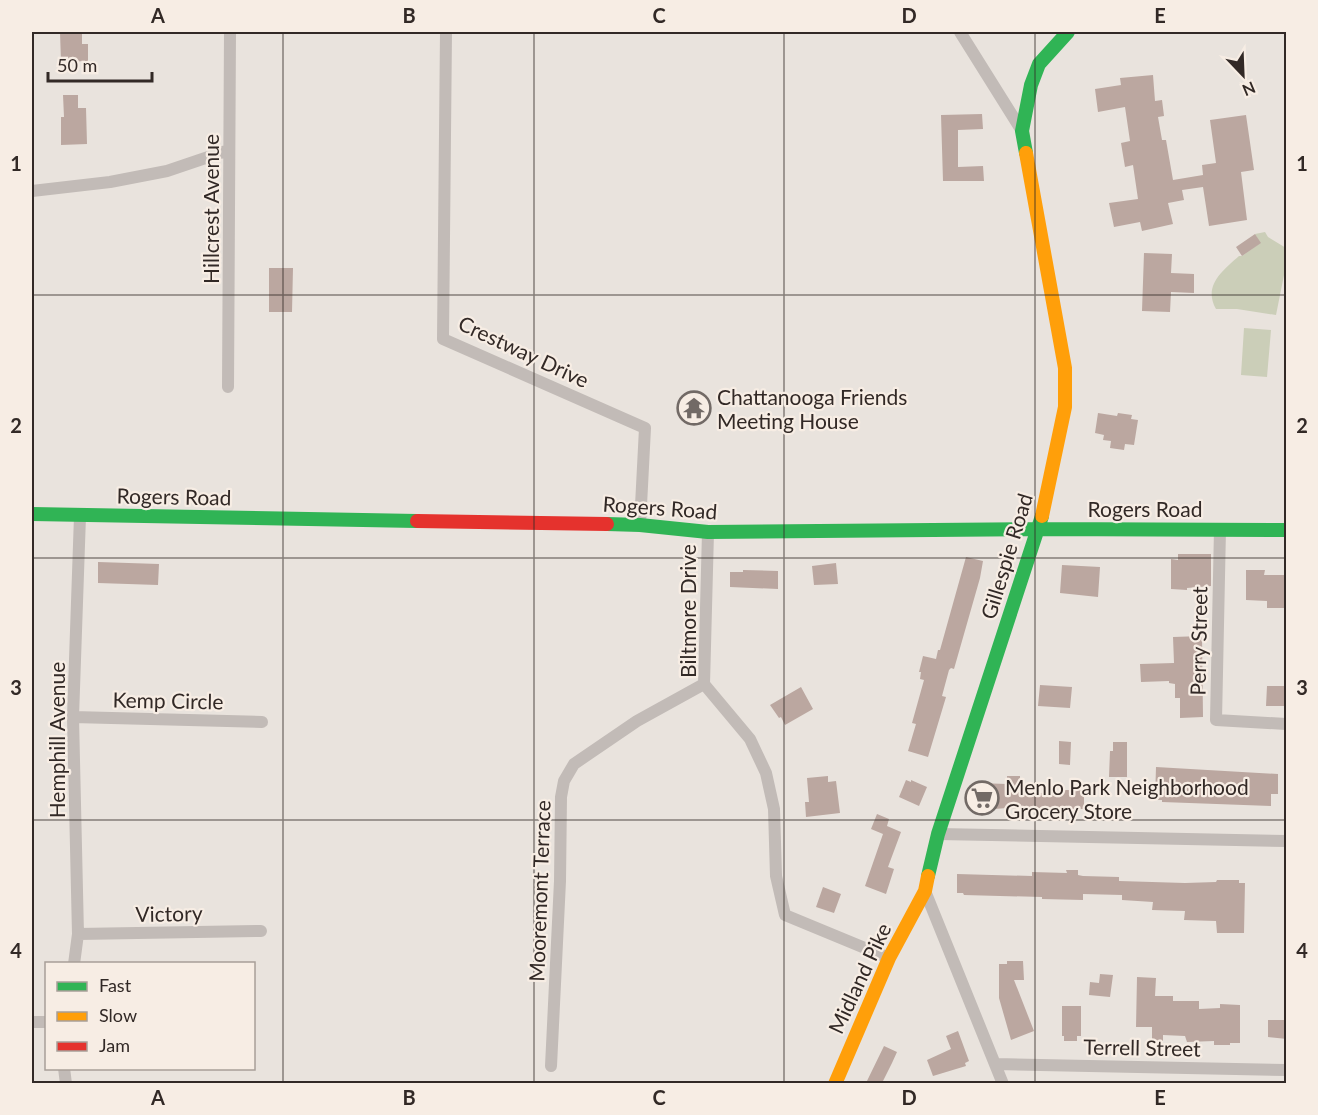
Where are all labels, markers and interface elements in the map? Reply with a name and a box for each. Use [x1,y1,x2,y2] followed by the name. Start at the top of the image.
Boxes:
[150,3,165,27] text: A
[402,3,416,27] text: B
[652,3,666,27] text: C
[901,3,917,27] text: D
[1154,3,1166,27] text: E
[48,45,152,83] scale bar
[1213,45,1273,105] north arrow
[57,54,97,76] text: 50 m
[1240,78,1258,100] text: N
[198,134,223,284] street label: Hillcrest Avenue
[10,151,22,175] text: 1
[1296,151,1308,175] text: 1
[455,310,593,392] street label: Crestway Drive
[717,384,907,433] place label: Chattanooga Friends Meeting House
[676,390,712,426] temple icon: Chattanooga Friends Meeting House
[10,413,22,437] text: 2
[1296,413,1308,437] text: 2
[116,483,232,509] street label: Rogers Road
[975,490,1037,622] street label: Gillespie Road
[602,491,718,523] street label: Rogers Road
[1088,496,1202,521] street label: Rogers Road
[675,544,700,678] street label: Biltmore Drive
[1185,586,1211,696] street label: Perry Street
[44,662,69,818] street label: Hemphill Avenue
[10,675,22,699] text: 3
[1296,675,1308,699] text: 3
[112,687,224,713] street label: Kemp Circle
[1005,774,1249,823] place label: Menlo Park Neighborhood Grocery Store
[964,780,1000,816] supermarket icon: Menlo Park Neighborhood Grocery Store
[523,800,555,982] street label: Mooremont Terrace
[135,900,203,926] street label: Victory
[822,919,896,1037] street label: Midland Pike
[10,938,22,962] text: 4
[1296,938,1308,962] text: 4
[45,962,255,1070] legend
[99,974,132,996] text: Fast
[99,1004,137,1026] text: Slow
[1083,1033,1201,1061] street label: Terrell Street
[99,1034,130,1056] text: Jam
[150,1085,165,1109] text: A
[402,1085,416,1109] text: B
[652,1085,666,1109] text: C
[901,1085,917,1109] text: D
[1154,1085,1166,1109] text: E

